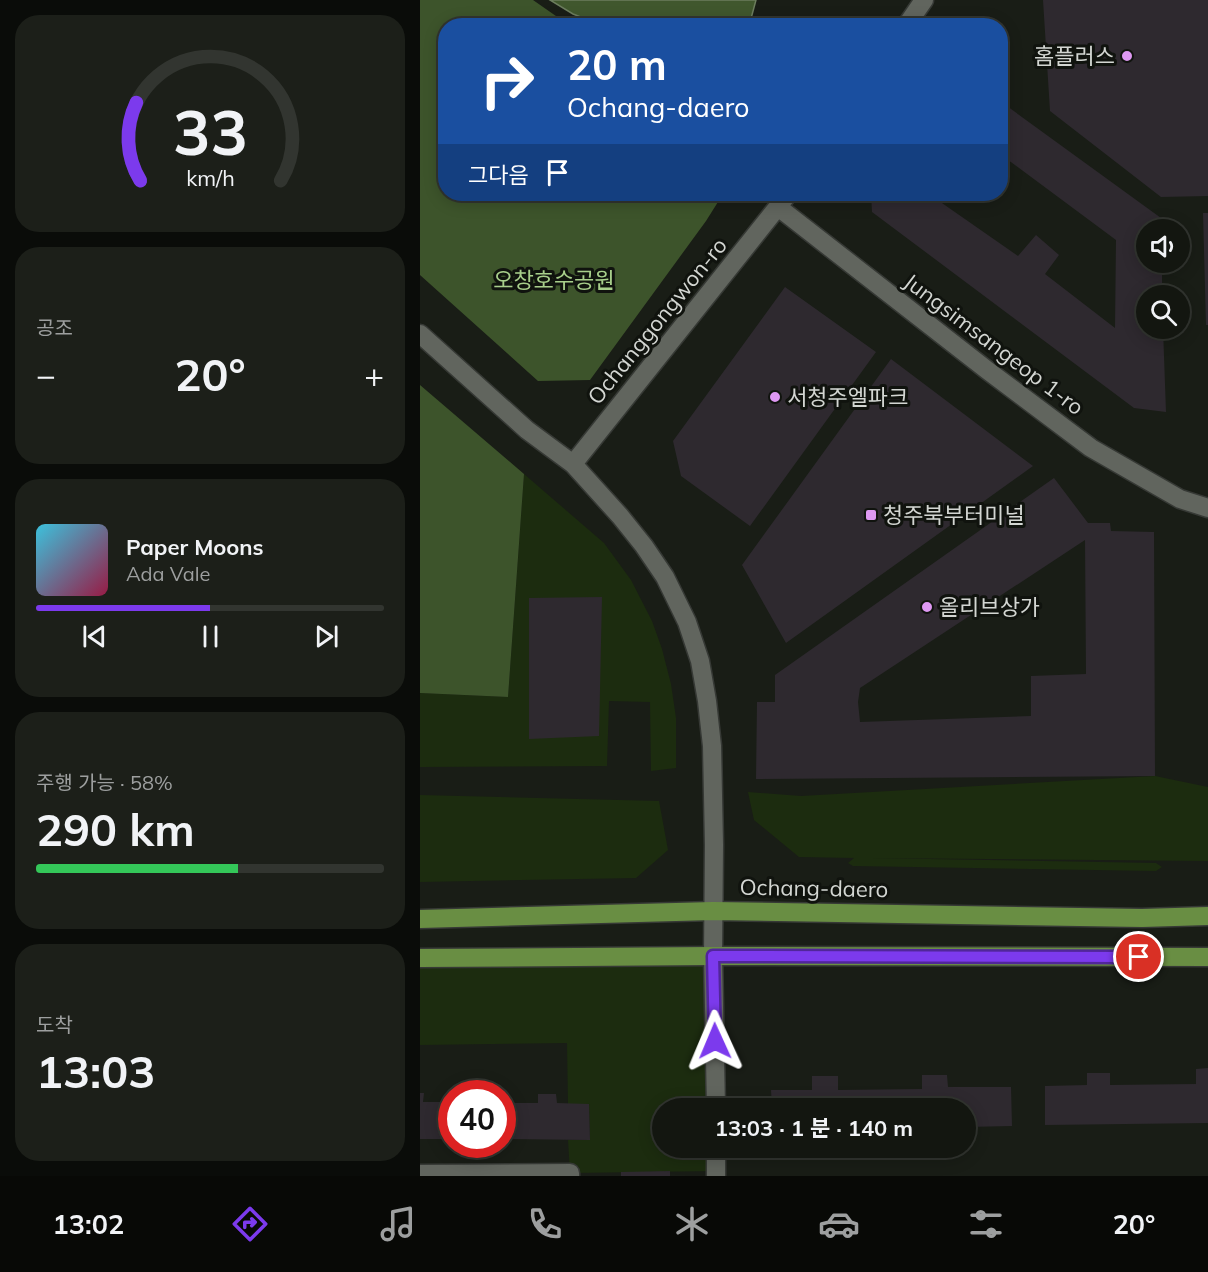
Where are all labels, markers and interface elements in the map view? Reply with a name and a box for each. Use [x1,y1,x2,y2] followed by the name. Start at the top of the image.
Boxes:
[567,38,667,91] text: 20 m
[468,42,546,120] icon: right
[1034,42,1115,70] place label: 홈플러스
[1120,49,1134,63] marker: 홈플러스
[567,90,749,124] text: Ochang-daero
[173,92,247,171] text: 33
[541,156,574,189] icon: arrive
[468,161,529,189] text: 그다음
[186,164,234,191] text: km/h
[1136,219,1190,339] map controls
[1136,219,1190,273] button: sound
[581,232,733,410] street label: Ochanggongwon-ro
[493,266,615,294] park label: 오창호수공원
[898,267,1090,421] street label: Jungsimsangeop 1-ro
[1136,285,1190,339] button: search
[36,315,73,340] text: 공조
[174,346,246,402] text: 20°
[36,354,56,395] text: −
[364,354,384,395] text: +
[787,383,908,411] place label: 서청주엘파크
[768,390,782,404] marker: 서청주엘파크
[883,501,1025,529] place label: 청주북부터미널
[864,508,878,522] marker: 청주북부터미널
[126,533,264,561] text: Paper Moons
[126,561,210,586] text: Ada Vale
[939,593,1040,621] place label: 올리브상가
[920,600,934,614] marker: 올리브상가
[78,620,111,653] icon: previous
[194,620,227,653] icon: pause
[310,620,343,653] icon: next
[36,770,173,795] text: 주행 가능 · 58%
[36,801,195,857] text: 290 km
[739,873,889,903] street label: Ochang-daero
[1113,931,1164,982] pin
[1122,940,1155,973] icon: arrive
[683,1009,747,1073] position arrow
[36,1012,73,1037] text: 도착
[36,1043,155,1099] text: 13:03
[438,1080,516,1158] speed limit sign: 40
[715,1114,913,1142] text: 13:03 · 1 분 · 140 m
[229,1203,271,1245] icon: directions
[377,1203,419,1245] icon: music
[524,1203,566,1245] icon: phone
[671,1203,713,1245] icon: climate
[818,1203,860,1245] icon: car
[965,1203,1007,1245] icon: filters
[53,1207,124,1241] text: 13:02
[1113,1207,1155,1241] text: 20°

